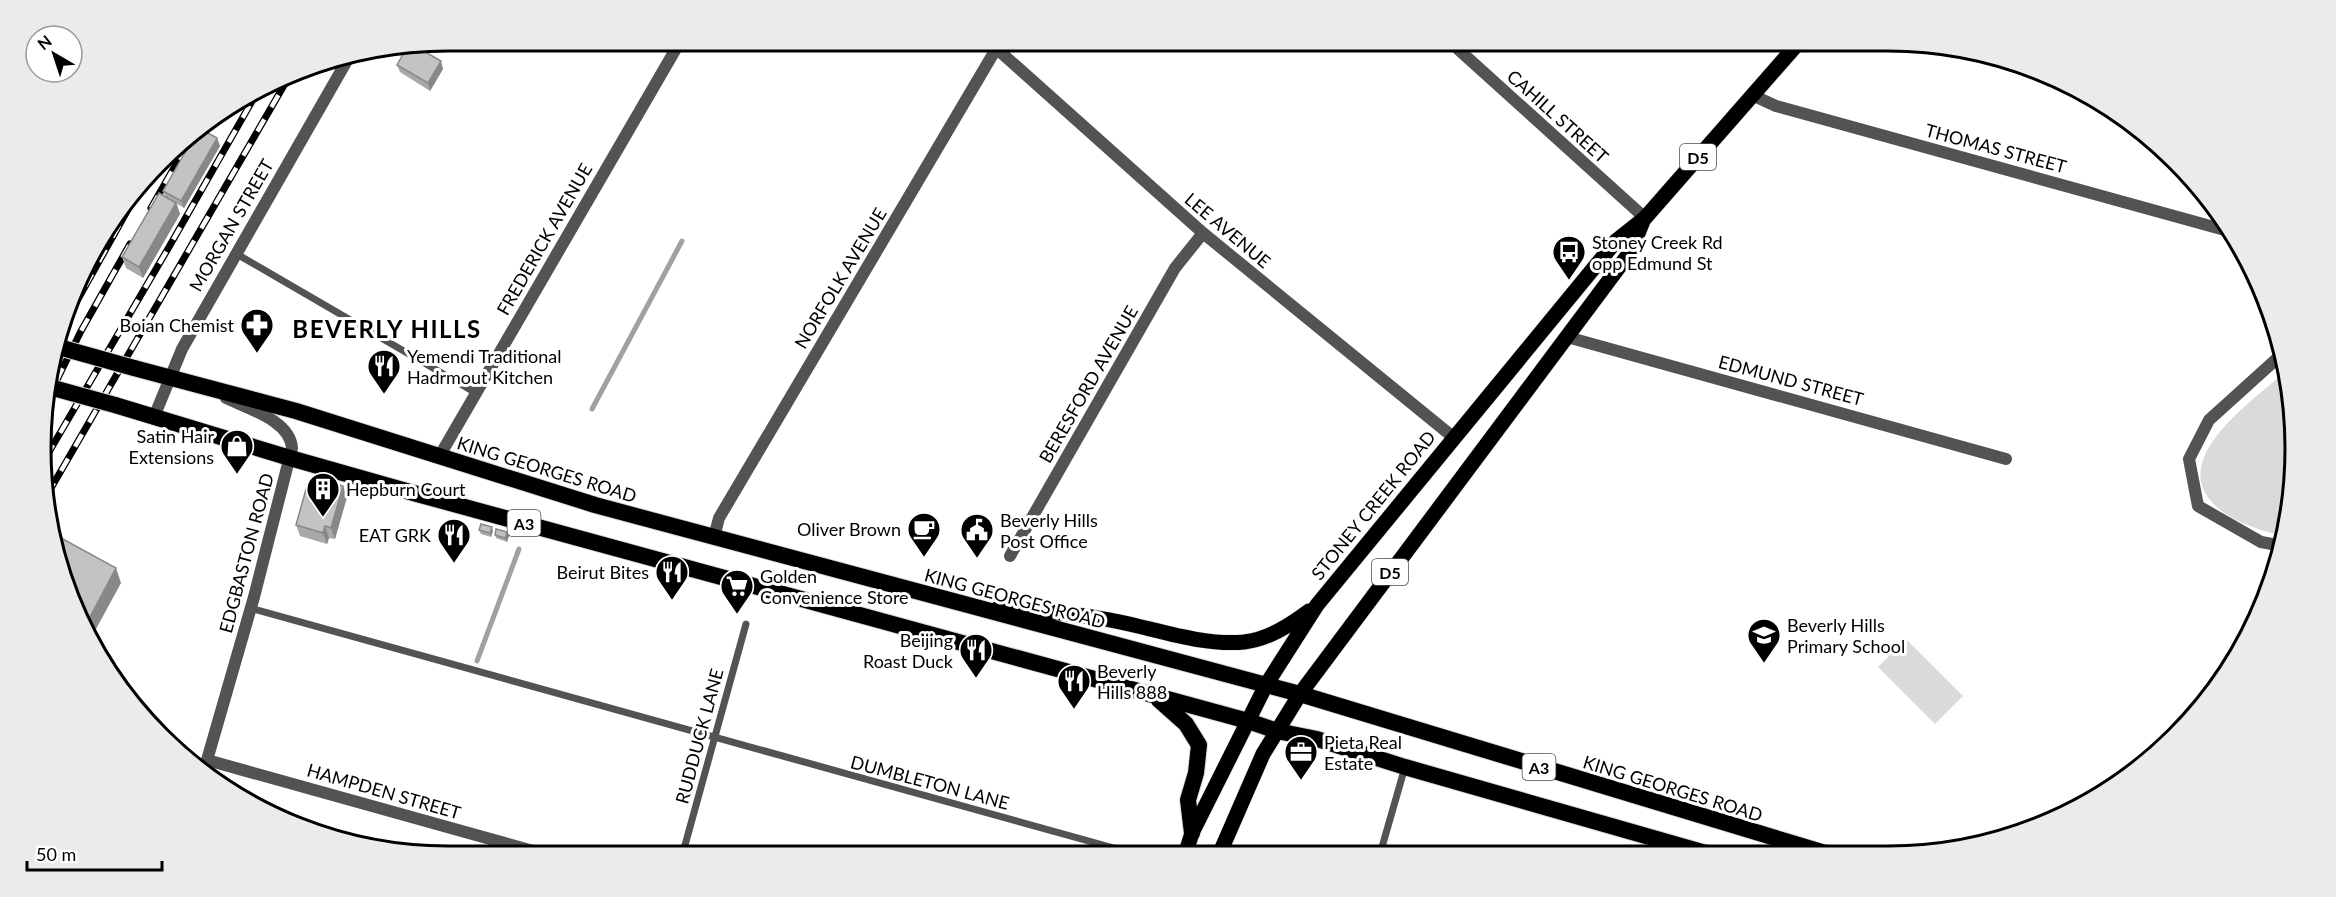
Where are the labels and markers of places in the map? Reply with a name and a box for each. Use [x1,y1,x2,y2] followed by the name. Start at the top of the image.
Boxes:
[1592,231,1723,274] place label: Stoney Creek Rd opp Edmund St
[1551,234,1587,281] bus stop icon: Stoney Creek Rd opp Edmund St
[239,307,275,354] pharmacy icon: Boian Chemist
[119,314,235,336] place label: Boian Chemist
[407,345,562,388] place label: Yemendi Traditional Hadrmout Kitchen
[366,348,402,395] restaurant icon: Yemendi Traditional Hadrmout Kitchen
[129,425,214,468] place label: Satin Hair Extensions
[219,428,255,475] shop icon: Satin Hair Extensions
[305,471,341,518] building icon: Hepburn Court
[346,478,466,500] place label: Hepburn Court
[1000,509,1098,552] place label: Beverly Hills Post Office
[906,511,942,558] cafe icon: Oliver Brown
[959,512,995,559] public building icon: Beverly Hills Post Office
[436,517,472,564] restaurant icon: EAT GRK
[797,518,901,540] place label: Oliver Brown
[359,524,431,546] place label: EAT GRK
[654,554,690,601] restaurant icon: Beirut Bites
[557,561,649,583] place label: Beirut Bites
[760,565,909,608] place label: Golden Convenience Store
[719,568,755,615] supermarket icon: Golden Convenience Store
[1787,614,1905,657] place label: Beverly Hills Primary School
[1746,617,1782,664] school or university icon: Beverly Hills Primary School
[863,629,954,672] place label: Beijing Roast Duck
[958,632,994,679] restaurant icon: Beijing Roast Duck
[1097,660,1167,703] place label: Beverly Hills 888
[1056,663,1092,710] restaurant icon: Beverly Hills 888
[1324,731,1402,774] place label: Pieta Real Estate
[1283,734,1319,781] office icon: Pieta Real Estate

